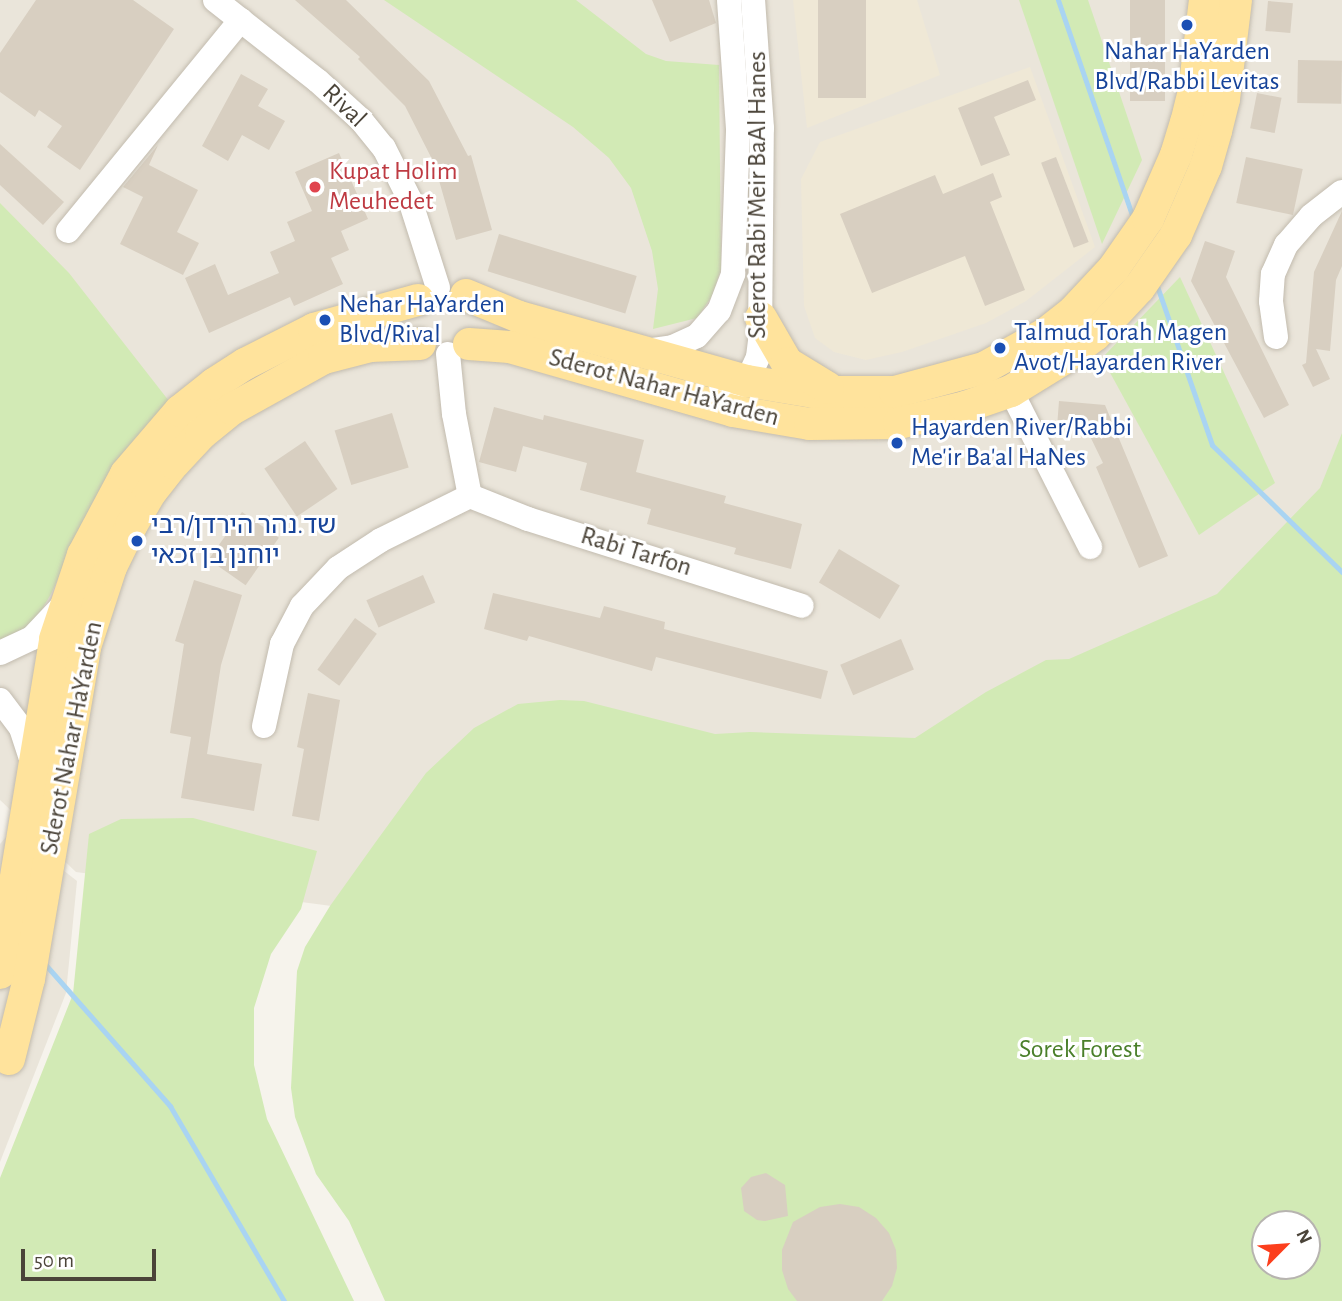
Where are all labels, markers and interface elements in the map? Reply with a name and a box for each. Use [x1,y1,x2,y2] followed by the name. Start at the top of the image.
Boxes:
[1179,17,1195,33] marker: Nahar HaYarden Blvd/Rabbi Levitas
[1095,36,1279,98] place label: Nahar HaYarden Blvd/Rabbi Levitas
[742,51,774,339] street label: Sderot Rabi Meir BaAl Hanes
[315,78,373,134] street label: Rival
[329,156,457,218] place label: Kupat Holim Meuhedet
[307,179,323,195] marker: Kupat Holim Meuhedet
[339,289,505,350] place label: Nehar HaYarden Blvd/Rival
[317,312,333,328] marker: Nehar HaYarden Blvd/Rival
[1014,317,1227,378] place label: Talmud Torah Magen Avot/Hayarden River
[992,340,1008,356] marker: Talmud Torah Magen Avot/Hayarden River
[546,342,782,434] street label: Sderot Nahar HaYarden
[911,412,1132,474] place label: Hayarden River/Rabbi Me'ir Ba'al HaNes
[889,435,905,451] marker: Hayarden River/Rabbi Me'ir Ba'al HaNes
[151,510,336,572] place label: שד.נהר הירדן/רבי יוחנן בן זכאי
[577,520,695,584] street label: Rabi Tarfon
[129,533,145,549] marker: שד.נהר הירדן/רבי יוחנן בן זכאי
[34,619,110,857] street label: Sderot Nahar HaYarden
[1019,1034,1141,1066] park label: Sorek Forest
[1251,1210,1321,1280] north arrow
[1292,1227,1315,1247] text: N
[24,1234,159,1278] scale bar
[34,1250,74,1271] text: 50 m

